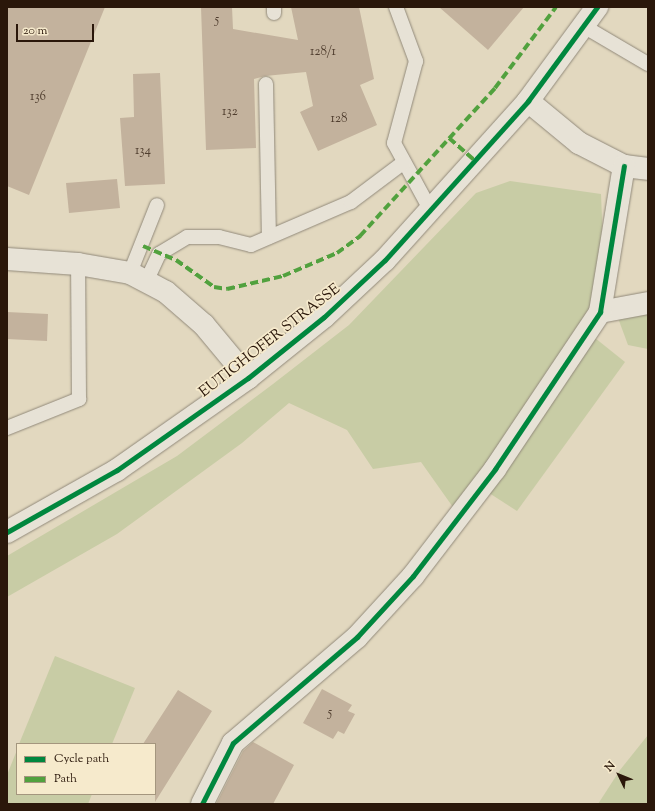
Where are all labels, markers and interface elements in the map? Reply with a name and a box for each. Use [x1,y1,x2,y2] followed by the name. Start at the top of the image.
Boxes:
[215,12,219,28] house number: 5
[18,16,96,42] scale bar
[23,22,47,40] text: 20 m
[310,44,336,60] house number: 128/1
[30,89,46,105] house number: 136
[222,104,238,120] house number: 132
[330,111,348,127] house number: 128
[135,143,151,159] house number: 134
[196,280,344,402] street label: EUTIGHOFER STRASSE
[328,705,332,721] house number: 5
[16,743,156,795] legend
[54,750,109,768] text: Cycle path
[599,755,639,795] north arrow
[601,758,619,775] text: N
[54,770,77,788] text: Path

